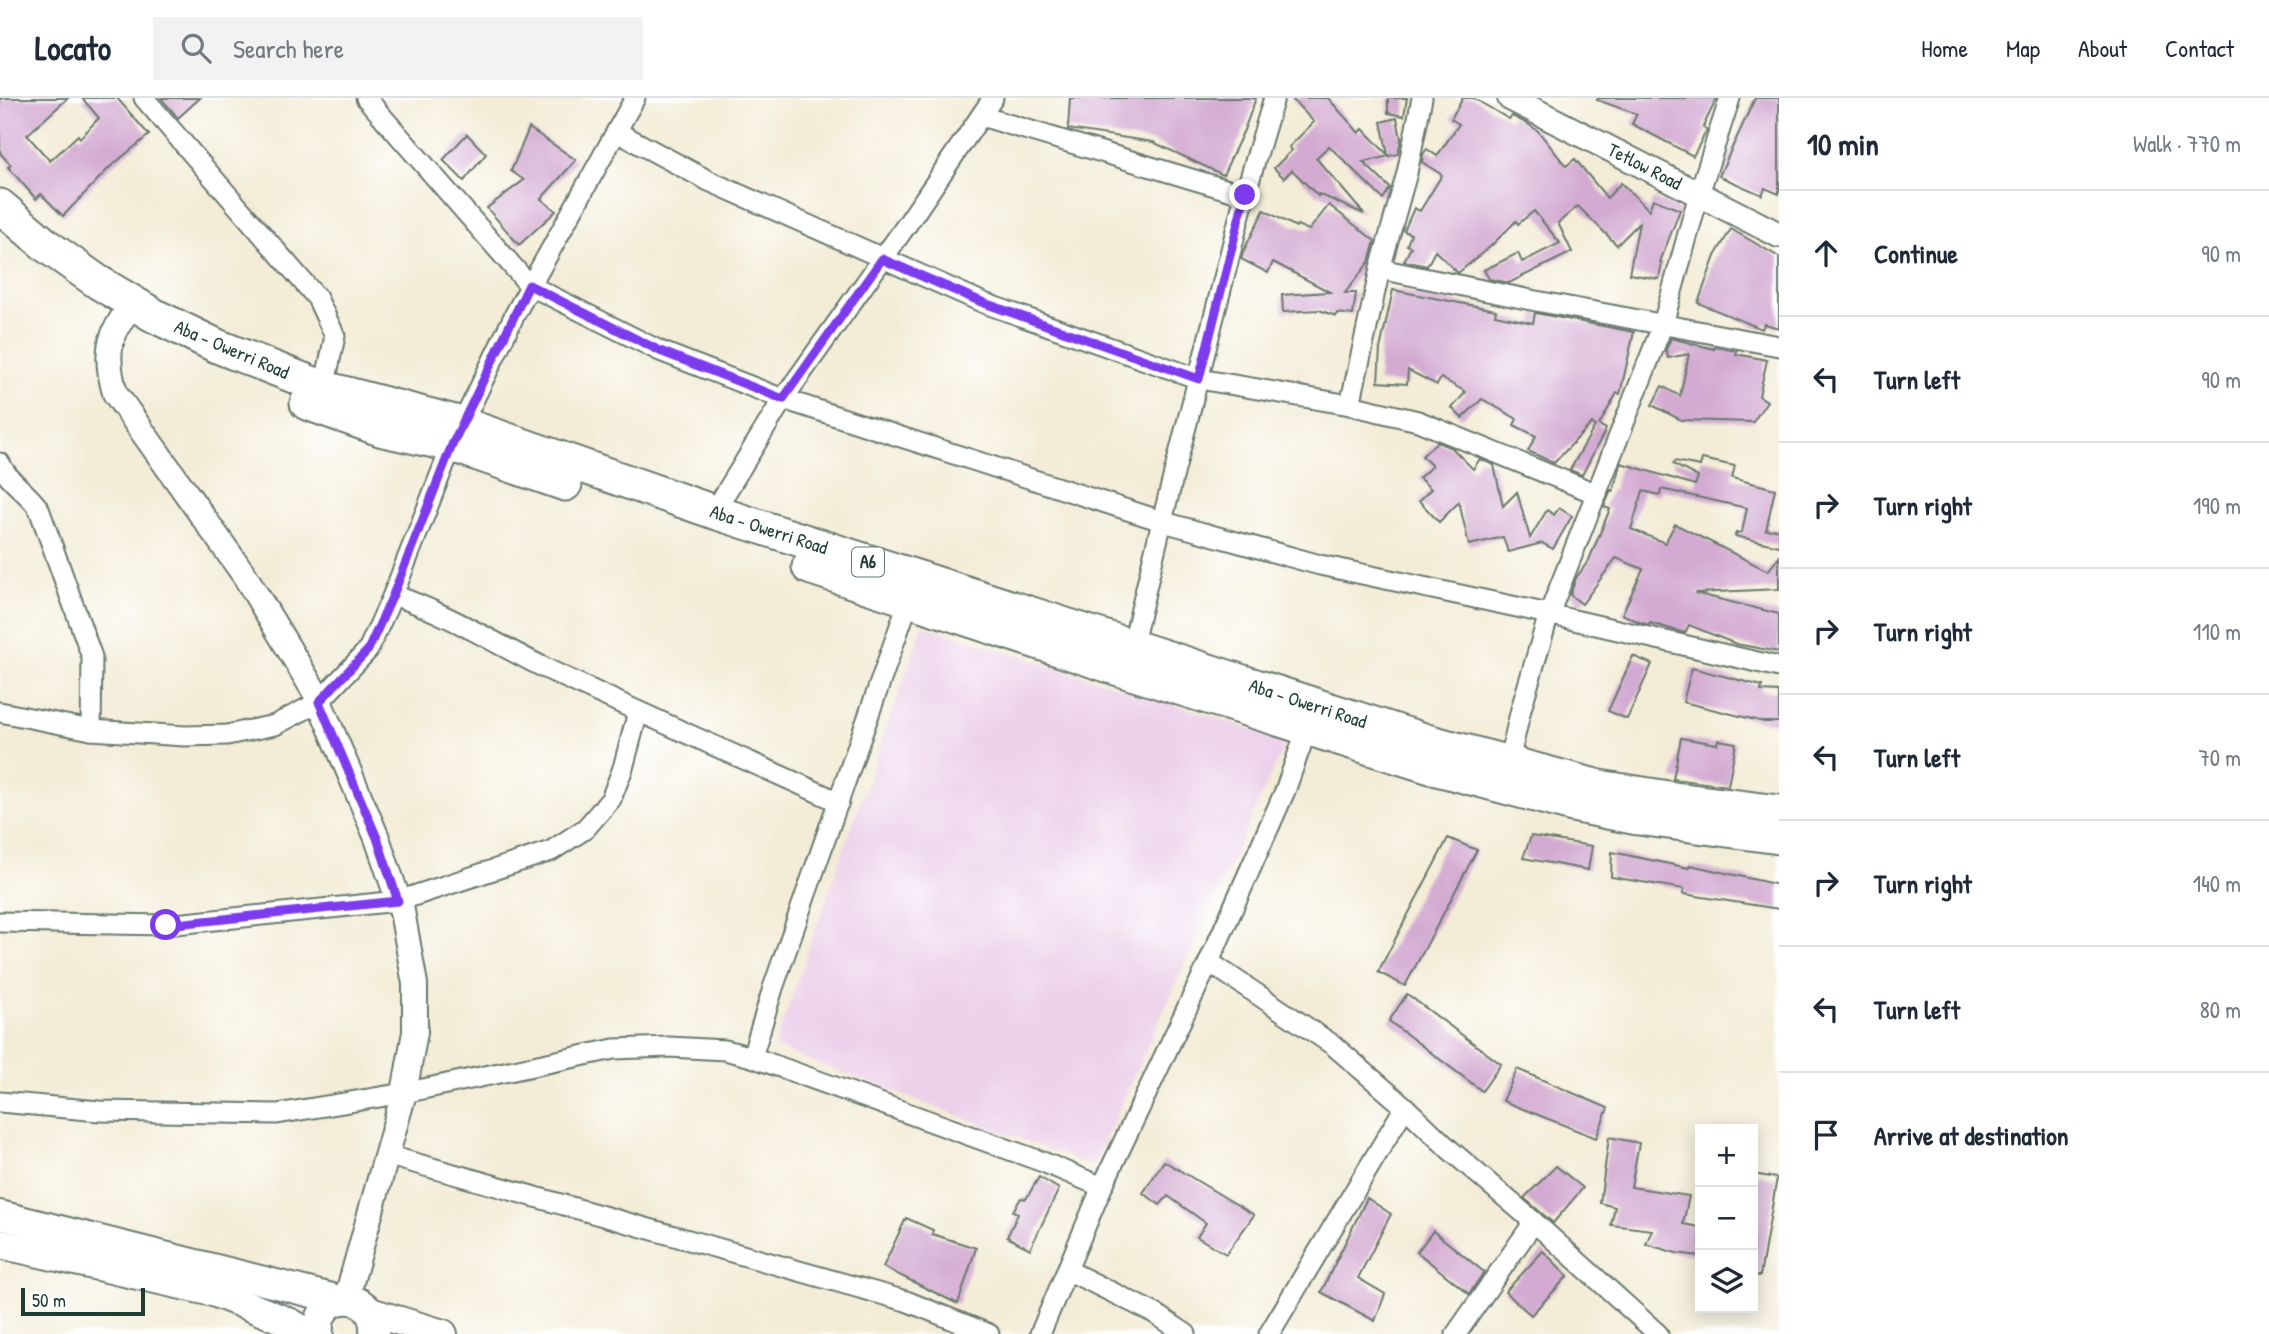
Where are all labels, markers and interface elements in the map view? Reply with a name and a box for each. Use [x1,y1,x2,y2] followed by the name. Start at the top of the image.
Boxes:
[153,17,643,80] search box
[35,26,111,70] text: Locato
[177,29,215,67] icon: search
[233,31,344,66] text: Search here
[1921,32,1968,64] text: Home
[2006,32,2040,64] text: Map
[2078,32,2127,64] text: About
[2165,32,2234,64] text: Contact
[1807,124,1879,164] text: 10 min
[2133,128,2241,159] text: Walk · 770 m
[1603,136,1687,196] street label: Tetlow Road
[1229,179,1260,210] route end
[1807,234,1845,272] icon: ahead
[1874,236,1958,271] text: Continue
[2201,238,2241,269] text: 90 m
[171,313,294,385] street label: Aba - Owerri Road
[1807,360,1845,398] icon: left
[1874,362,1960,397] text: Turn left
[2201,364,2241,395] text: 90 m
[1807,486,1845,524] icon: right
[1874,488,1972,523] text: Turn right
[2193,490,2241,521] text: 190 m
[707,498,832,560] street label: Aba - Owerri Road
[852,548,884,576] road number: A6
[1807,612,1845,650] icon: right
[1874,614,1972,649] text: Turn right
[2193,616,2241,647] text: 110 m
[1246,672,1371,734] street label: Aba - Owerri Road
[1807,738,1845,776] icon: left
[1874,740,1960,775] text: Turn left
[2198,742,2241,773] text: 70 m
[1807,864,1845,902] icon: right
[1874,866,1972,901] text: Turn right
[2193,868,2241,899] text: 140 m
[150,909,181,940] route start
[1807,990,1845,1028] icon: left
[1874,992,1960,1027] text: Turn left
[2200,994,2241,1025] text: 80 m
[1807,1116,1845,1154] icon: arrive
[1874,1118,2069,1153] text: Arrive at destination
[1695,1124,1758,1313] map controls
[1695,1124,1758,1187] button: +
[1695,1187,1758,1250] button: −
[1695,1250,1758,1313] button: layers
[21,1285,145,1317] scale bar
[32,1287,66,1313] text: 50 m

